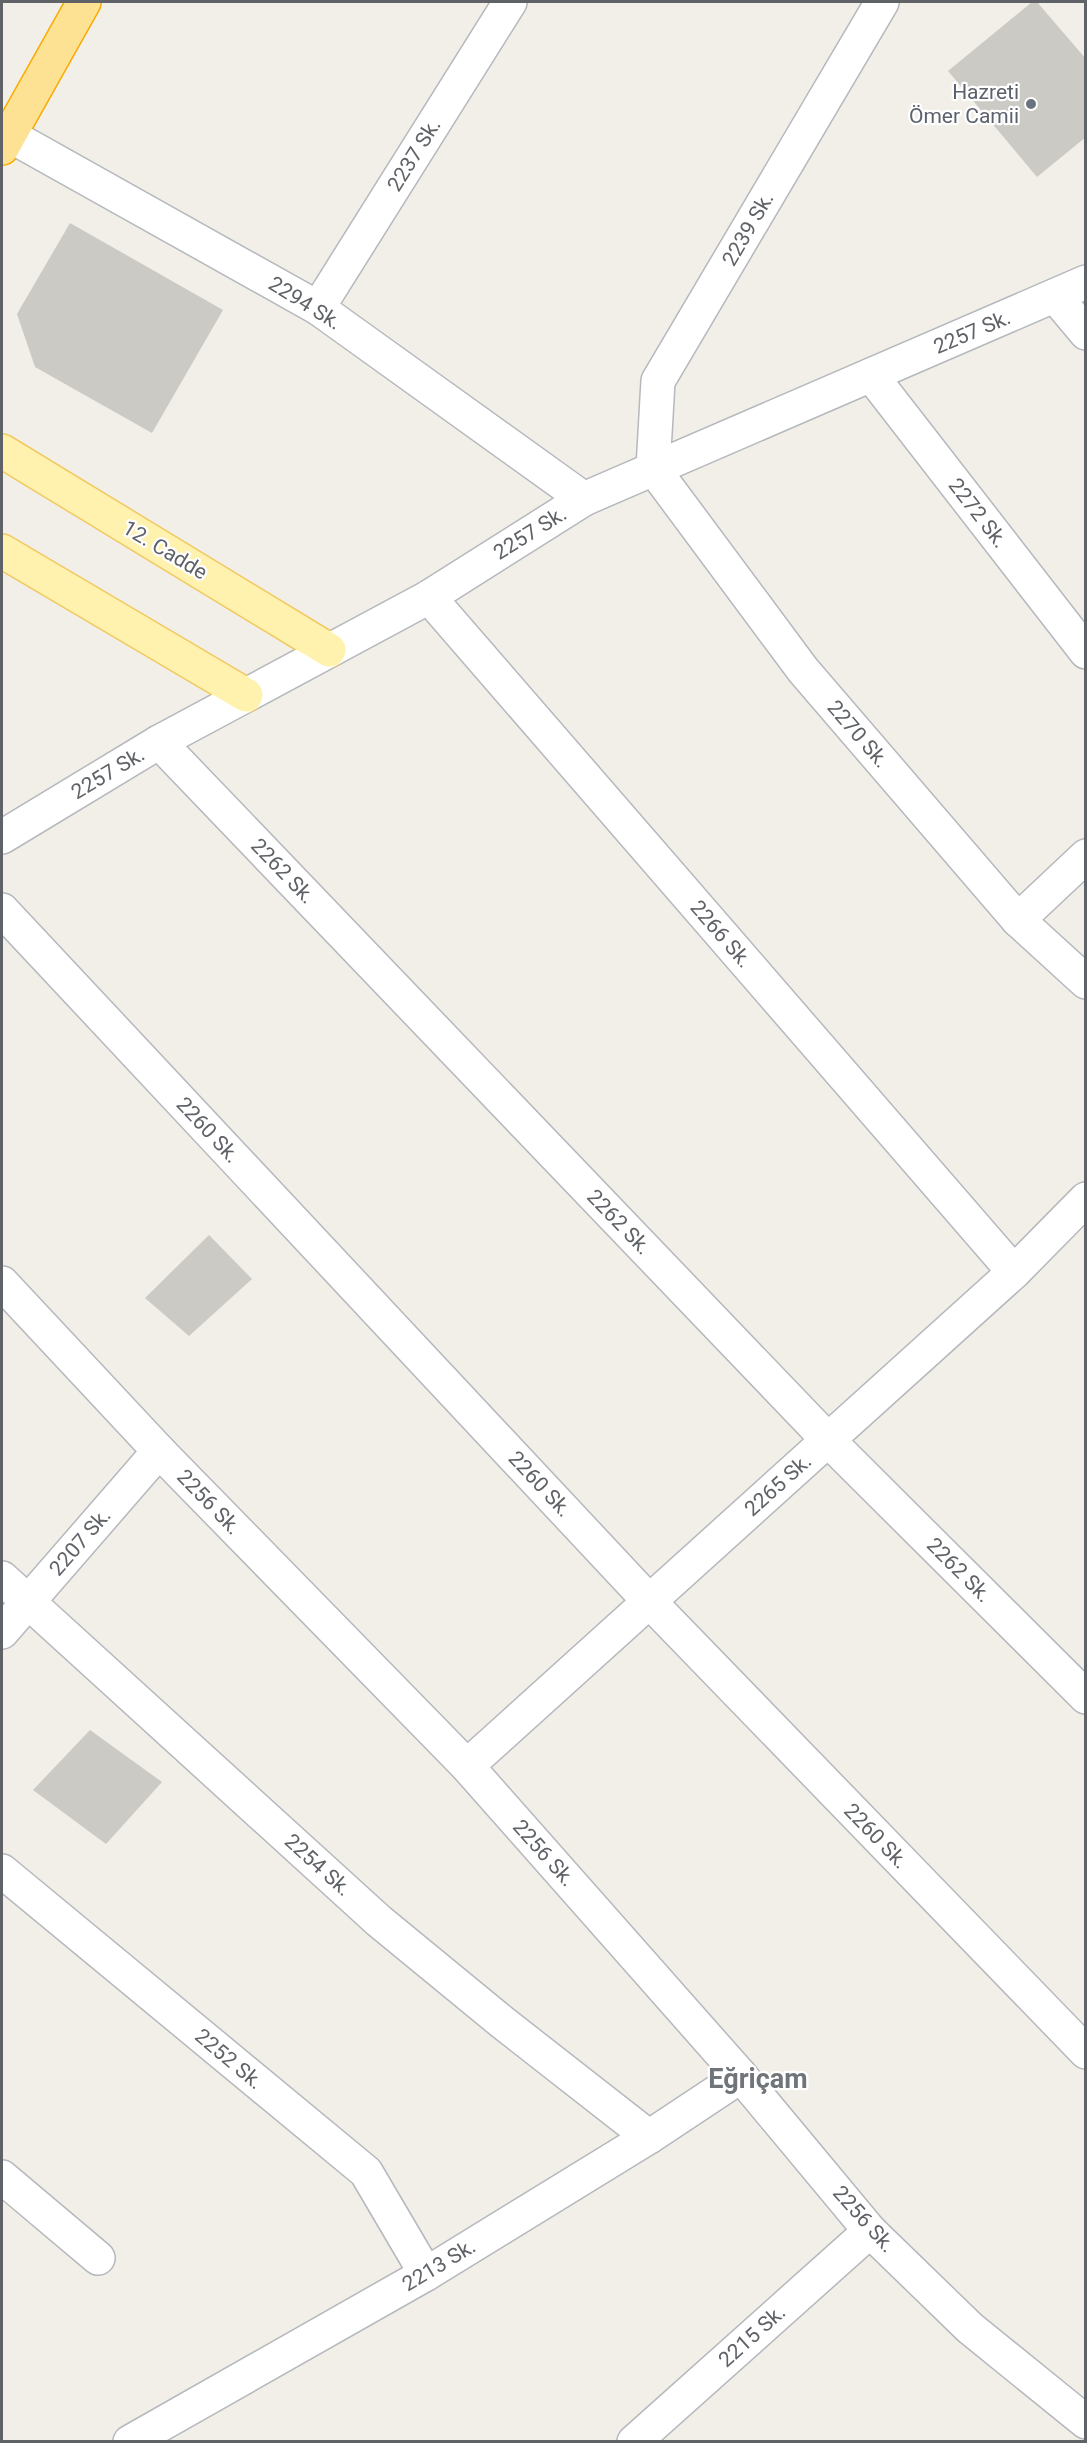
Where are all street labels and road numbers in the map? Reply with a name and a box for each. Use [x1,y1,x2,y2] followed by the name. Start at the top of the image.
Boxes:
[382,114,446,196] street label: 2237 Sk.
[717,188,779,270] street label: 2239 Sk.
[264,271,346,335] street label: 2294 Sk.
[930,305,1014,359] street label: 2257 Sk.
[944,474,1012,552] street label: 2272 Sk.
[489,501,571,565] street label: 2257 Sk.
[118,515,212,585] street label: 12. Cadde
[822,696,894,772] street label: 2270 Sk.
[67,742,149,804] street label: 2257 Sk.
[246,834,320,908] street label: 2262 Sk.
[685,896,757,972] street label: 2266 Sk.
[172,1092,244,1168] street label: 2260 Sk.
[582,1185,656,1259] street label: 2262 Sk.
[504,1446,576,1522] street label: 2260 Sk.
[740,1449,816,1521] street label: 2265 Sk.
[172,1465,246,1539] street label: 2256 Sk.
[44,1504,116,1580] street label: 2207 Sk.
[922,1533,996,1607] street label: 2262 Sk.
[839,1799,913,1873] street label: 2260 Sk.
[508,1815,580,1891] street label: 2256 Sk.
[280,1829,356,1901] street label: 2254 Sk.
[190,2024,268,2094] street label: 2252 Sk.
[828,2181,900,2257] street label: 2256 Sk.
[398,2234,480,2296] street label: 2213 Sk.
[714,2300,790,2372] street label: 2215 Sk.

